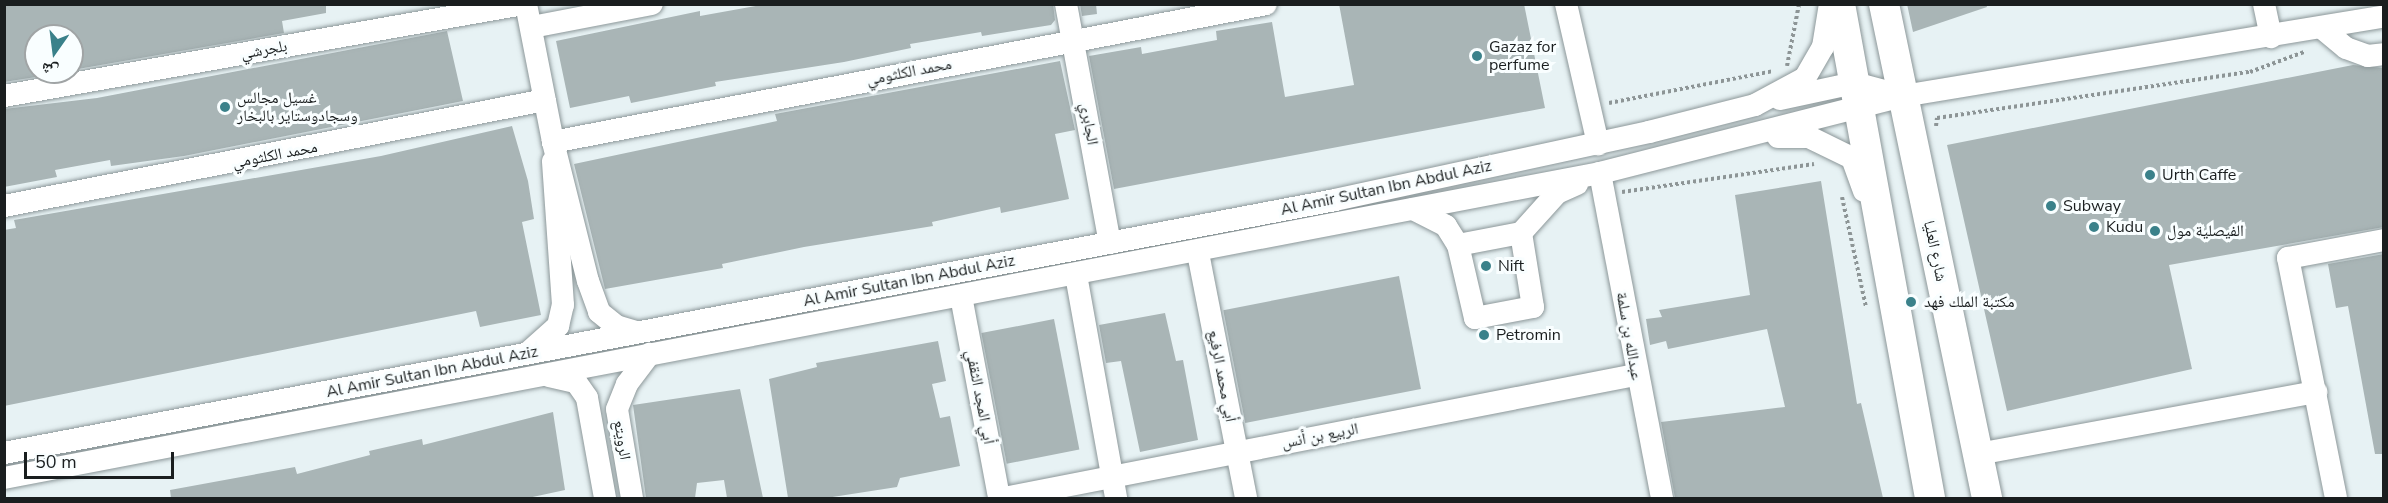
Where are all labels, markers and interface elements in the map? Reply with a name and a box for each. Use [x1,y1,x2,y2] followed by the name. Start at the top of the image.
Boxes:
[24,24,84,84] north arrow
[239,36,289,64] street label: بلجرشي
[1489,37,1556,75] place label: Gazaz for perfume
[1470,49,1484,63] marker: Gazaz for perfume
[865,54,953,90] street label: محمد الكلثومي
[39,57,61,82] text: ش
[237,88,358,126] place label: غسيل مجالس وسجادوستاير بالبخار
[218,100,232,114] marker: غسيل مجالس وسجادوستاير بالبخار
[1076,101,1102,147] street label: الجابري
[231,137,319,173] street label: محمد الكلثومي
[1279,156,1493,220] street label: Al Amir Sultan Ibn Abdul Aziz
[2162,165,2236,185] place label: Urth Caffe
[2143,168,2157,182] marker: Urth Caffe
[2063,196,2121,216] place label: Subway
[2044,199,2058,213] marker: Subway
[2106,217,2143,237] place label: Kudu
[1919,219,1951,283] street label: شارع العليا
[2087,220,2101,234] marker: Kudu
[2167,221,2244,241] place label: الفيصلية مول
[2148,224,2162,238] marker: الفيصلية مول
[802,251,1016,311] street label: Al Amir Sultan Ibn Abdul Aziz
[1498,256,1524,276] place label: Nift
[1479,259,1493,273] marker: Nift
[1612,291,1646,381] street label: عبدالله بن سلمة
[1924,292,2014,312] place label: مكتبة الملك فهد
[1902,293,1920,311] marker: مكتبة الملك فهد
[1496,325,1561,345] place label: Petromin
[1204,328,1240,424] street label: أبي محمد الرفيع
[1477,328,1491,342] marker: Petromin
[325,342,539,402] street label: Al Amir Sultan Ibn Abdul Aziz
[961,348,999,446] street label: أبي المجد الثقفي
[609,419,635,461] street label: الرويتع
[1280,419,1360,453] street label: الربيع بن أنس
[27,440,177,478] scale bar
[35,450,77,474] text: 50 m

